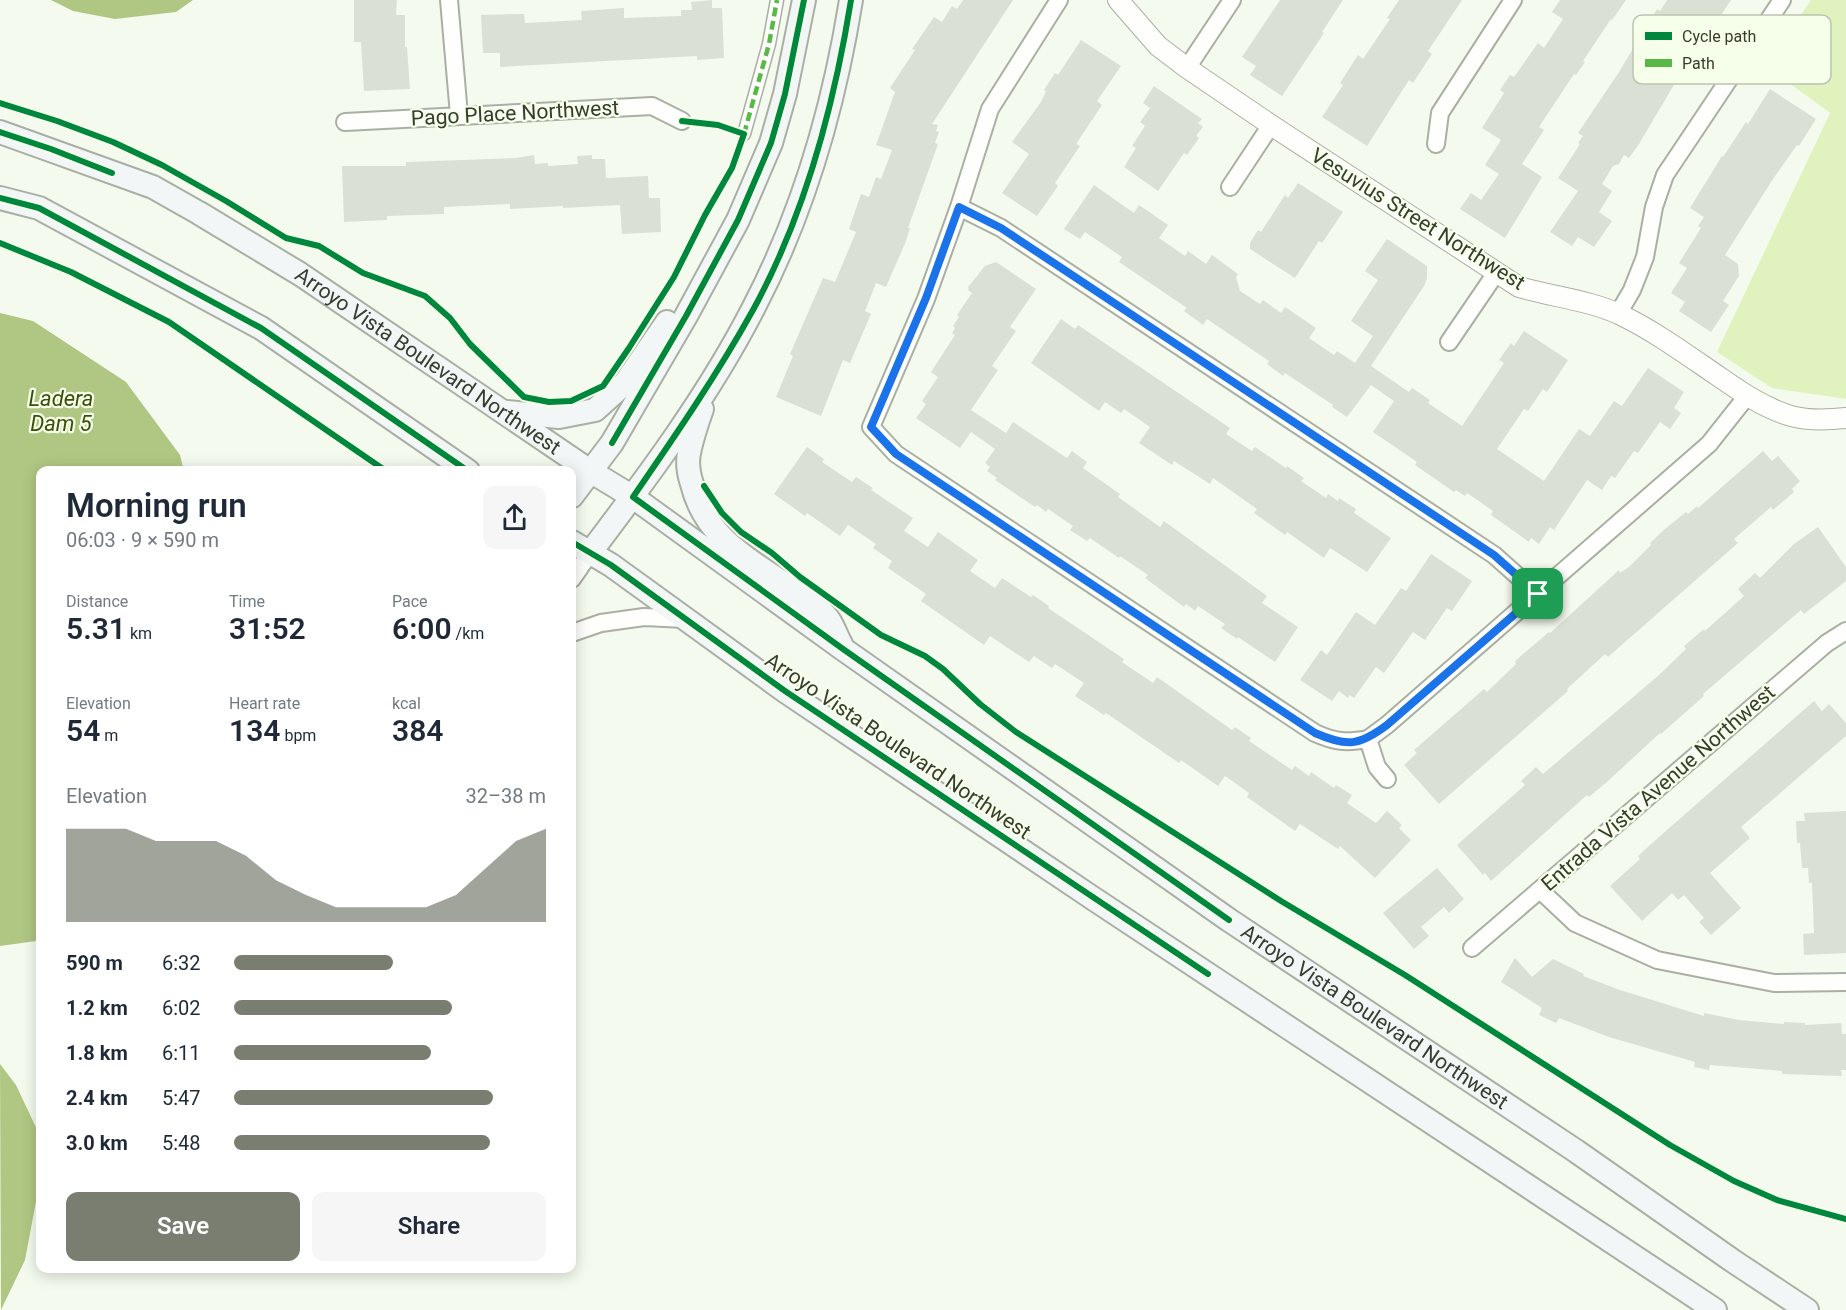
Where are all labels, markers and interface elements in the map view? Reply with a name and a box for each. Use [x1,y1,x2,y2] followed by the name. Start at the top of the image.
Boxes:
[1633,15,1831,84] legend
[1682,27,1756,46] text: Cycle path
[1682,54,1715,73] text: Path
[410,96,620,130] street label: Pago Place Northwest
[1307,143,1529,295] street label: Vesuvius Street Northwest
[291,262,565,459] street label: Arroyo Vista Boulevard Northwest
[29,386,93,436] water label: Ladera Dam 5
[66,486,247,525] text: Morning run
[483,486,546,549] button: share
[66,528,219,552] text: 06:03 · 9 × 590 m
[1512,568,1563,619] pin
[1521,577,1554,610] icon: arrive
[66,592,128,611] text: Distance
[229,592,265,611] text: Time
[392,592,428,611] text: Pace
[66,611,126,646] text: 5.31
[229,611,306,646] text: 31:52
[392,611,452,646] text: 6:00
[126,624,152,643] text: km
[452,624,484,643] text: /km
[761,648,1035,844] street label: Arroyo Vista Boulevard Northwest
[1536,680,1780,896] street label: Entrada Vista Avenue Northwest
[66,694,131,713] text: Elevation
[229,694,300,713] text: Heart rate
[392,694,421,713] text: kcal
[66,713,100,748] text: 54
[229,713,280,748] text: 134
[392,713,443,748] text: 384
[100,726,118,745] text: m
[280,726,316,745] text: bpm
[66,784,147,808] text: Elevation
[465,784,546,808] text: 32–38 m
[1237,920,1513,1114] street label: Arroyo Vista Boulevard Northwest
[66,951,123,975] text: 590 m
[162,951,201,975] text: 6:32
[66,996,128,1020] text: 1.2 km
[162,996,201,1020] text: 6:02
[66,1041,128,1065] text: 1.8 km
[162,1041,201,1065] text: 6:11
[66,1086,128,1110] text: 2.4 km
[162,1086,201,1110] text: 5:47
[66,1131,128,1155] text: 3.0 km
[162,1131,201,1155] text: 5:48
[66,1192,300,1261] button: Save
[312,1192,546,1261] button: Share

